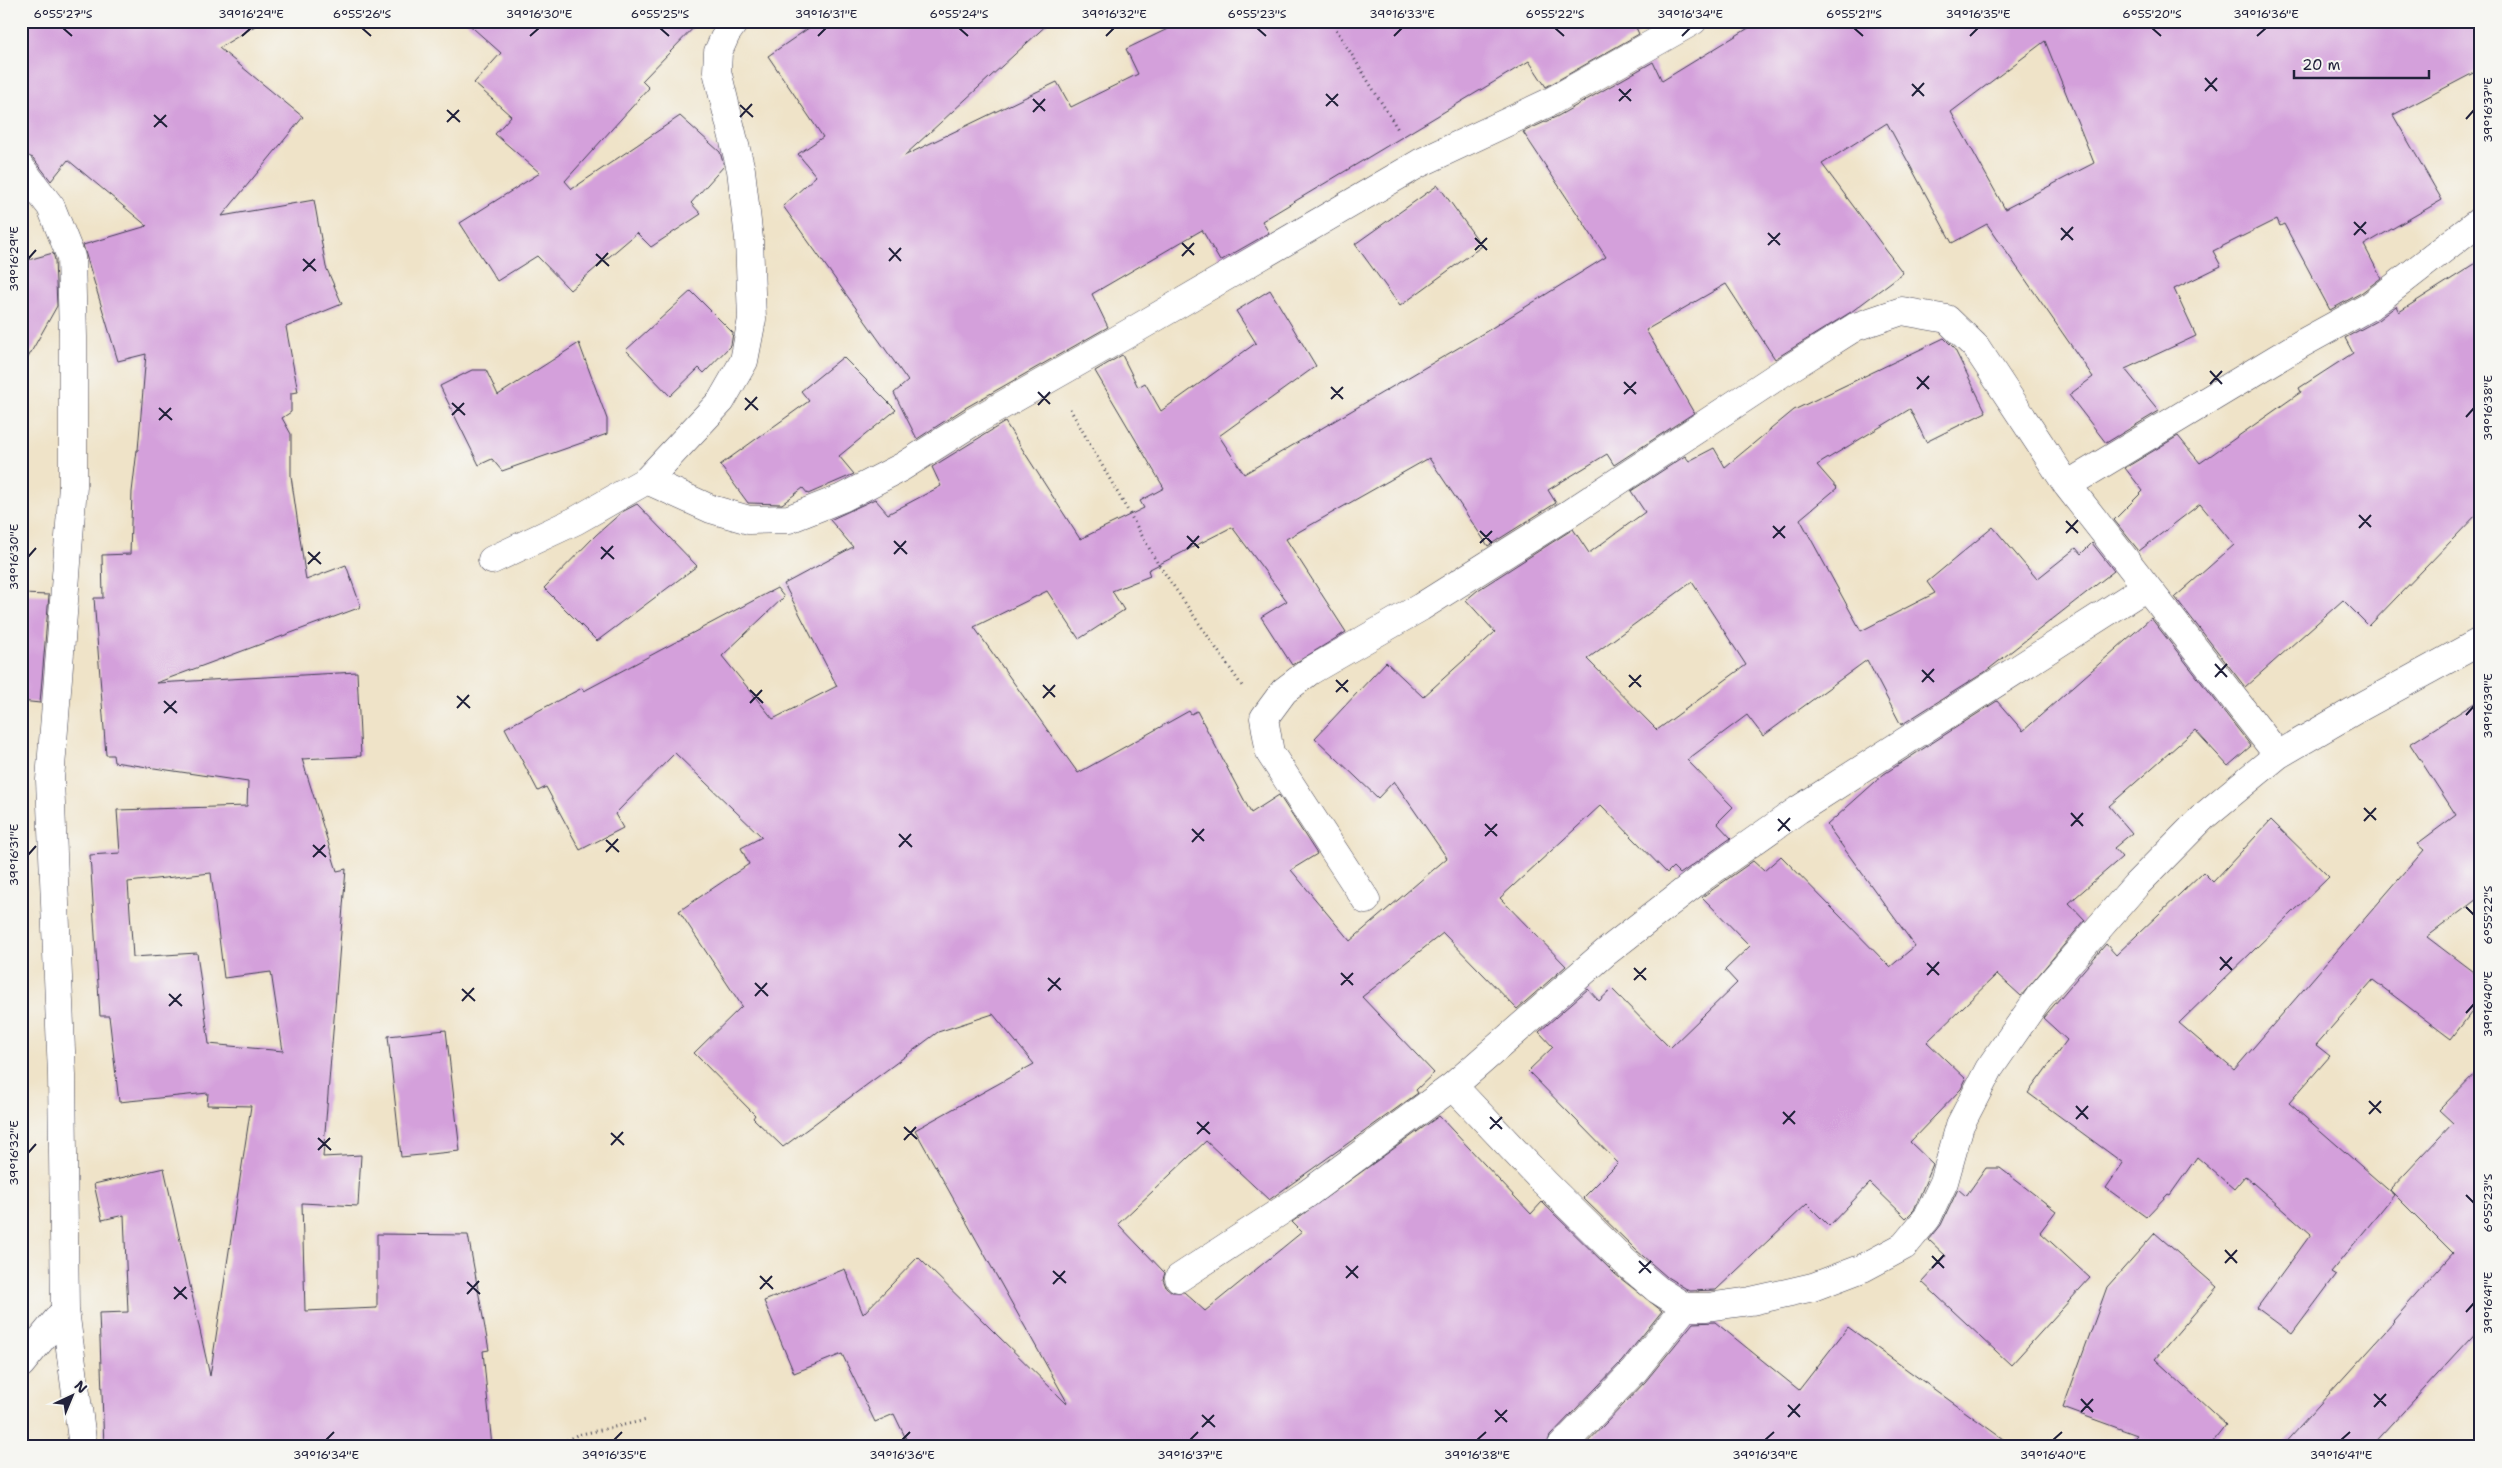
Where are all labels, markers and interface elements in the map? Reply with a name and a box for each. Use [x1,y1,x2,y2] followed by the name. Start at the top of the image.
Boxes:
[34,6,93,22] text: 6°55'27"S
[218,6,284,22] text: 39°16'29"E
[333,6,392,22] text: 6°55'26"S
[506,6,572,22] text: 39°16'30"E
[631,6,690,22] text: 6°55'25"S
[795,6,857,22] text: 39°16'31"E
[930,6,989,22] text: 6°55'24"S
[1081,6,1147,22] text: 39°16'32"E
[1228,6,1287,22] text: 6°55'23"S
[1369,6,1435,22] text: 39°16'33"E
[1526,6,1585,22] text: 6°55'22"S
[1657,6,1723,22] text: 39°16'34"E
[1826,6,1882,22] text: 6°55'21"S
[1946,6,2010,22] text: 39°16'35"E
[2122,6,2182,22] text: 6°55'20"S
[2233,6,2299,22] text: 39°16'36"E
[2294,48,2430,80] scale bar
[2302,55,2341,75] text: 20 m
[2480,77,2496,143] text: 39°16'37"E
[6,226,22,292] text: 39°16'29"E
[2480,375,2496,441] text: 39°16'38"E
[6,524,22,590] text: 39°16'30"E
[2480,673,2496,739] text: 39°16'39"E
[6,824,22,886] text: 39°16'31"E
[2480,885,2496,944] text: 6°55'22"S
[2480,971,2496,1037] text: 39°16'40"E
[6,1120,22,1186] text: 39°16'32"E
[2480,1173,2496,1232] text: 6°55'23"S
[2480,1272,2496,1334] text: 39°16'41"E
[48,1370,98,1420] north arrow
[71,1376,91,1397] text: N
[293,1447,359,1463] text: 39°16'34"E
[582,1447,646,1463] text: 39°16'35"E
[869,1447,935,1463] text: 39°16'36"E
[1157,1447,1223,1463] text: 39°16'37"E
[1444,1447,1510,1463] text: 39°16'38"E
[1732,1447,1798,1463] text: 39°16'39"E
[2020,1447,2086,1463] text: 39°16'40"E
[2310,1447,2372,1463] text: 39°16'41"E

